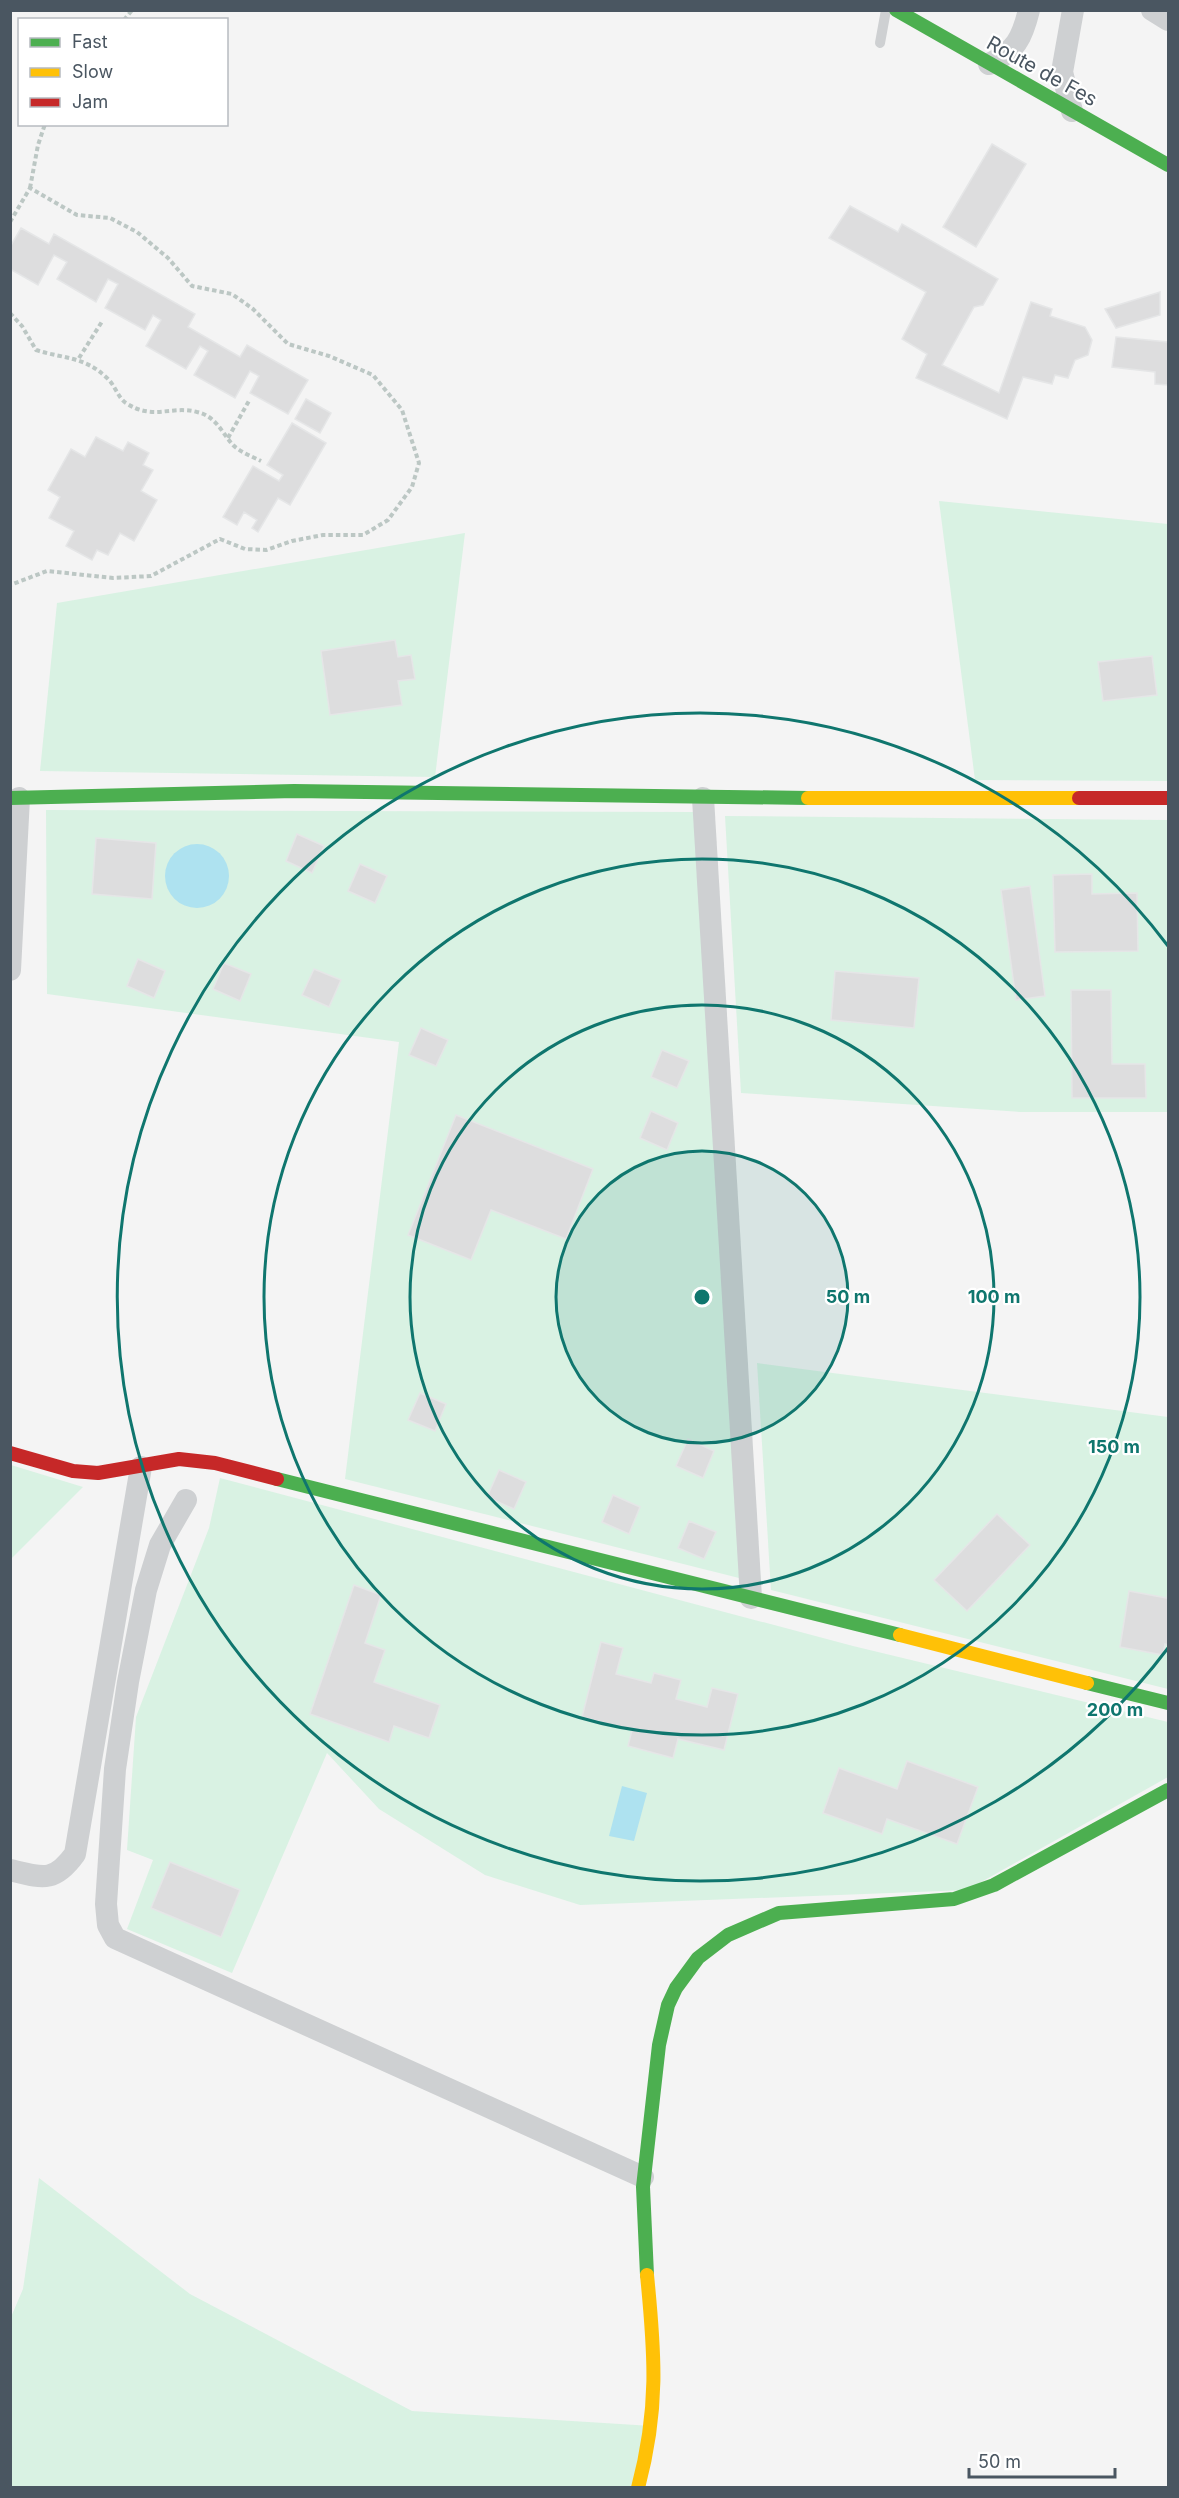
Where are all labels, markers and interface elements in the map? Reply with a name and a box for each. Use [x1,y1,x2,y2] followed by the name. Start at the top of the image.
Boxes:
[18,18,228,126] legend
[72,31,108,52] text: Fast
[982,31,1102,111] street label: Route de Fes
[72,61,113,82] text: Slow
[72,91,108,112] text: Jam
[826,1286,870,1307] text: 50 m
[968,1286,1020,1307] text: 100 m
[692,1287,712,1307] centre of rings
[1088,1436,1140,1457] text: 150 m
[1087,1699,1143,1720] text: 200 m
[969,2441,1114,2479] scale bar
[978,2451,1021,2472] text: 50 m

